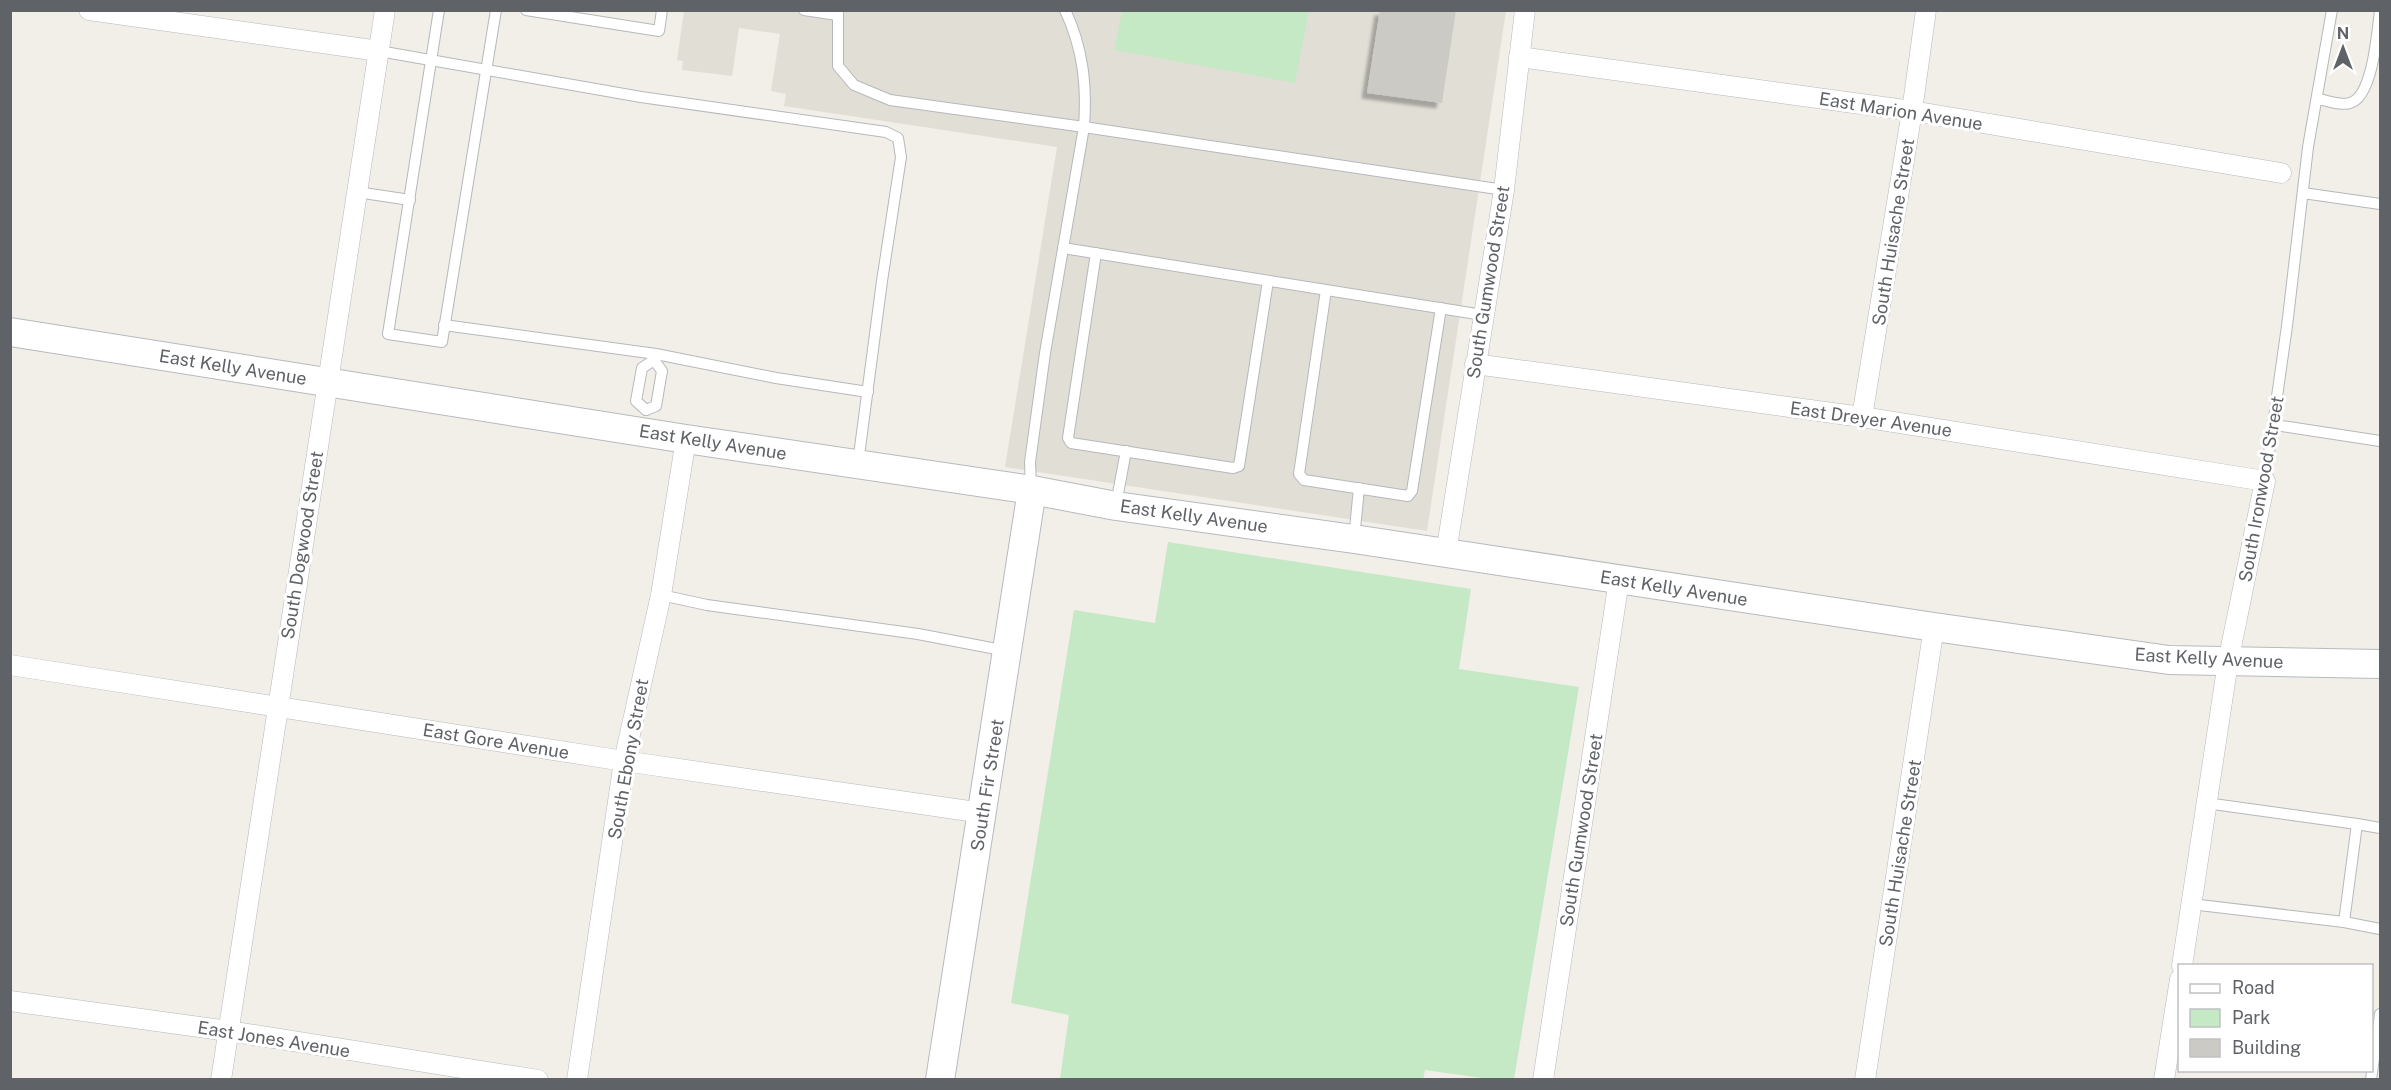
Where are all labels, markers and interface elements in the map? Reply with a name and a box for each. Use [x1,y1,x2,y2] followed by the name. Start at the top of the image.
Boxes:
[2313,18,2373,78] north arrow
[2337,24,2349,43] text: N
[1818,88,1984,134] street label: East Marion Avenue
[1868,137,1918,327] street label: South Huisache Street
[1462,184,1514,380] street label: South Gumwood Street
[158,345,308,389] street label: East Kelly Avenue
[2234,394,2288,584] street label: South Ironwood Street
[1789,397,1953,441] street label: East Dreyer Avenue
[638,420,788,464] street label: East Kelly Avenue
[277,449,327,641] street label: South Dogwood Street
[1119,495,1269,537] street label: East Kelly Avenue
[1599,566,1749,610] street label: East Kelly Avenue
[2134,644,2284,672] street label: East Kelly Avenue
[604,677,652,841] street label: South Ebony Street
[966,717,1008,853] street label: South Fir Street
[421,719,571,763] street label: East Gore Avenue
[1555,732,1607,928] street label: South Gumwood Street
[1875,758,1925,948] street label: South Huisache Street
[2178,964,2373,1072] legend
[2232,977,2275,998] text: Road
[2232,1007,2270,1028] text: Park
[196,1017,352,1061] street label: East Jones Avenue
[2232,1037,2301,1058] text: Building

